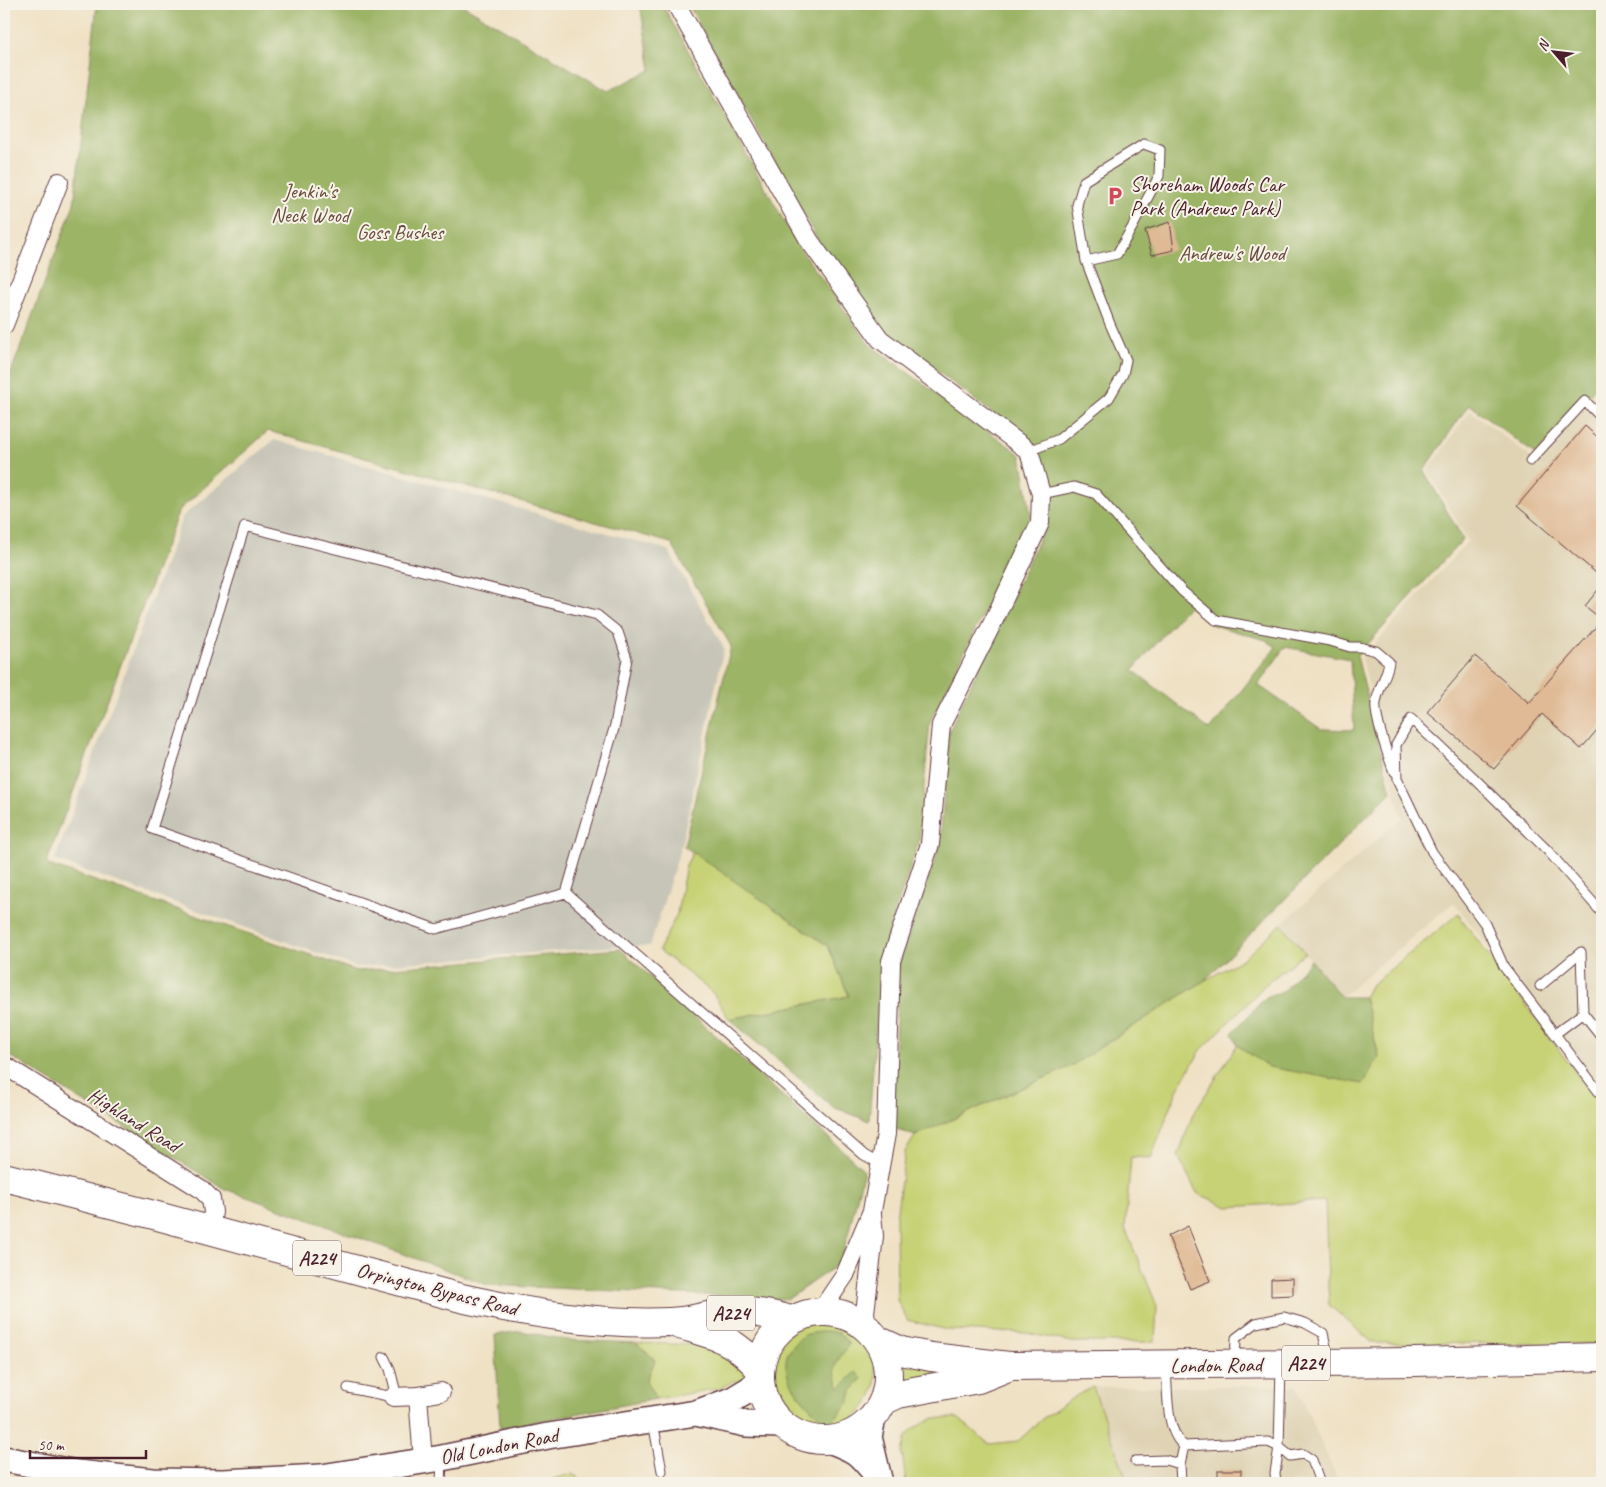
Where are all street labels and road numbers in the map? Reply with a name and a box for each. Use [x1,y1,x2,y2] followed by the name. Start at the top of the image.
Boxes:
[83,1082,187,1160] street label: Highland Road
[293,1240,341,1276] road number: A224
[354,1256,524,1322] street label: Orpington Bypass Road
[707,1296,755,1330] road number: A224
[1282,1346,1330,1380] road number: A224
[1170,1351,1266,1379] street label: London Road
[438,1421,563,1470] street label: Old London Road

